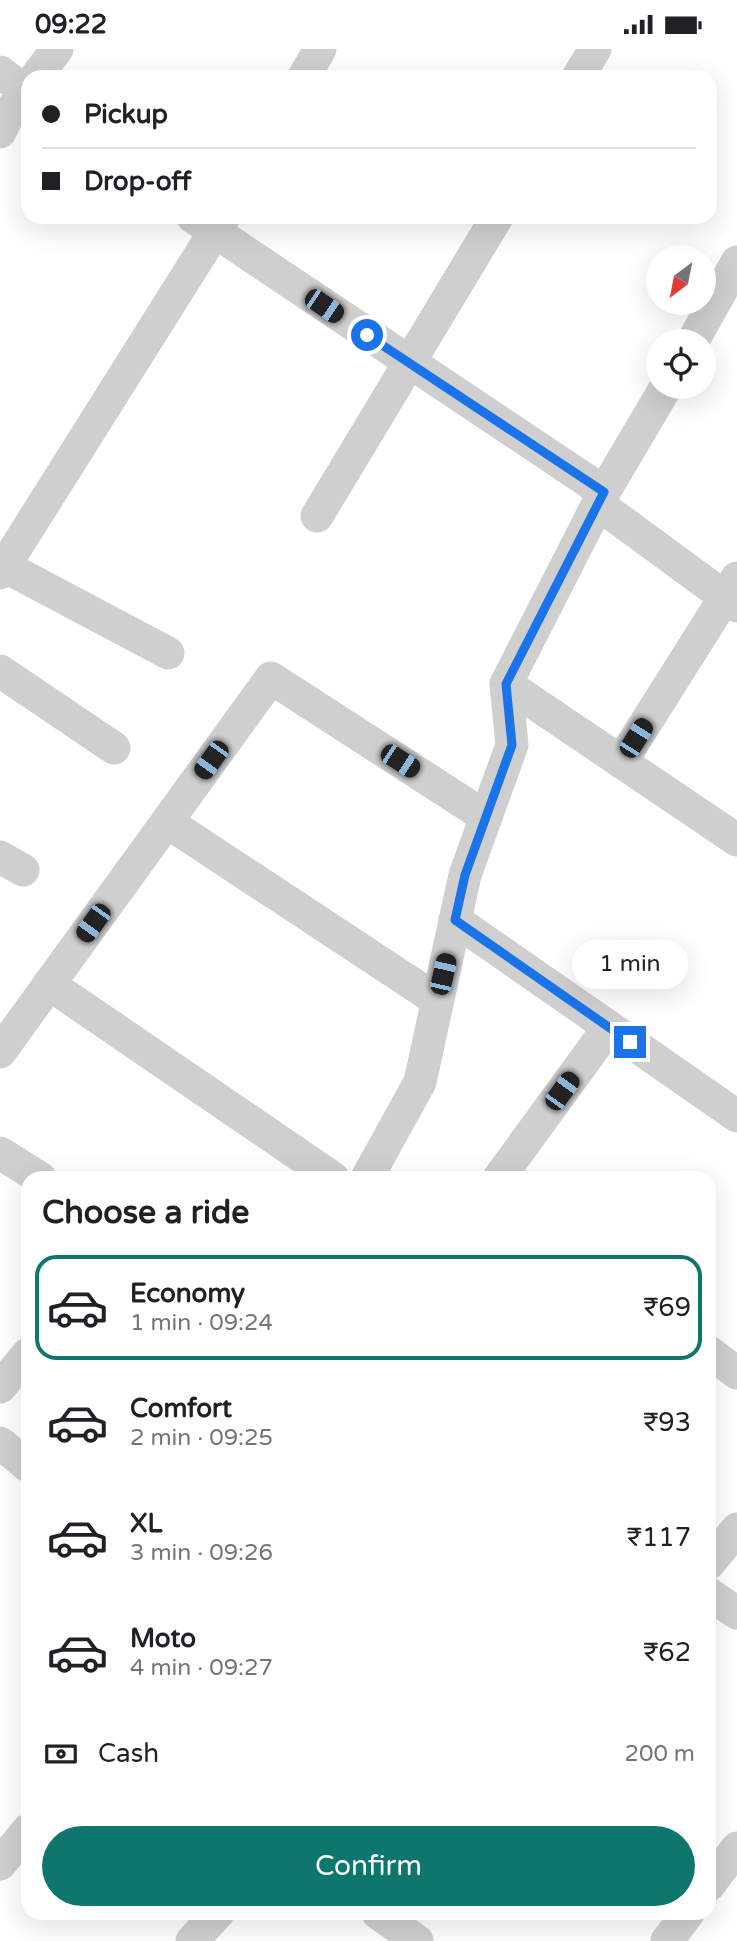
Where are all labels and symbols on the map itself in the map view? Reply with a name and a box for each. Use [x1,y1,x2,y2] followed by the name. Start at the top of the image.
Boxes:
[646,245,716,315] north arrow
[301,286,348,326] car
[351,319,383,351] route start
[616,715,657,761] car
[191,737,232,783] car
[377,741,424,781] car
[73,900,114,946] car
[572,941,688,989] callout: 1 min
[429,951,458,997] car
[614,1026,646,1058] route end
[542,1068,583,1114] car

